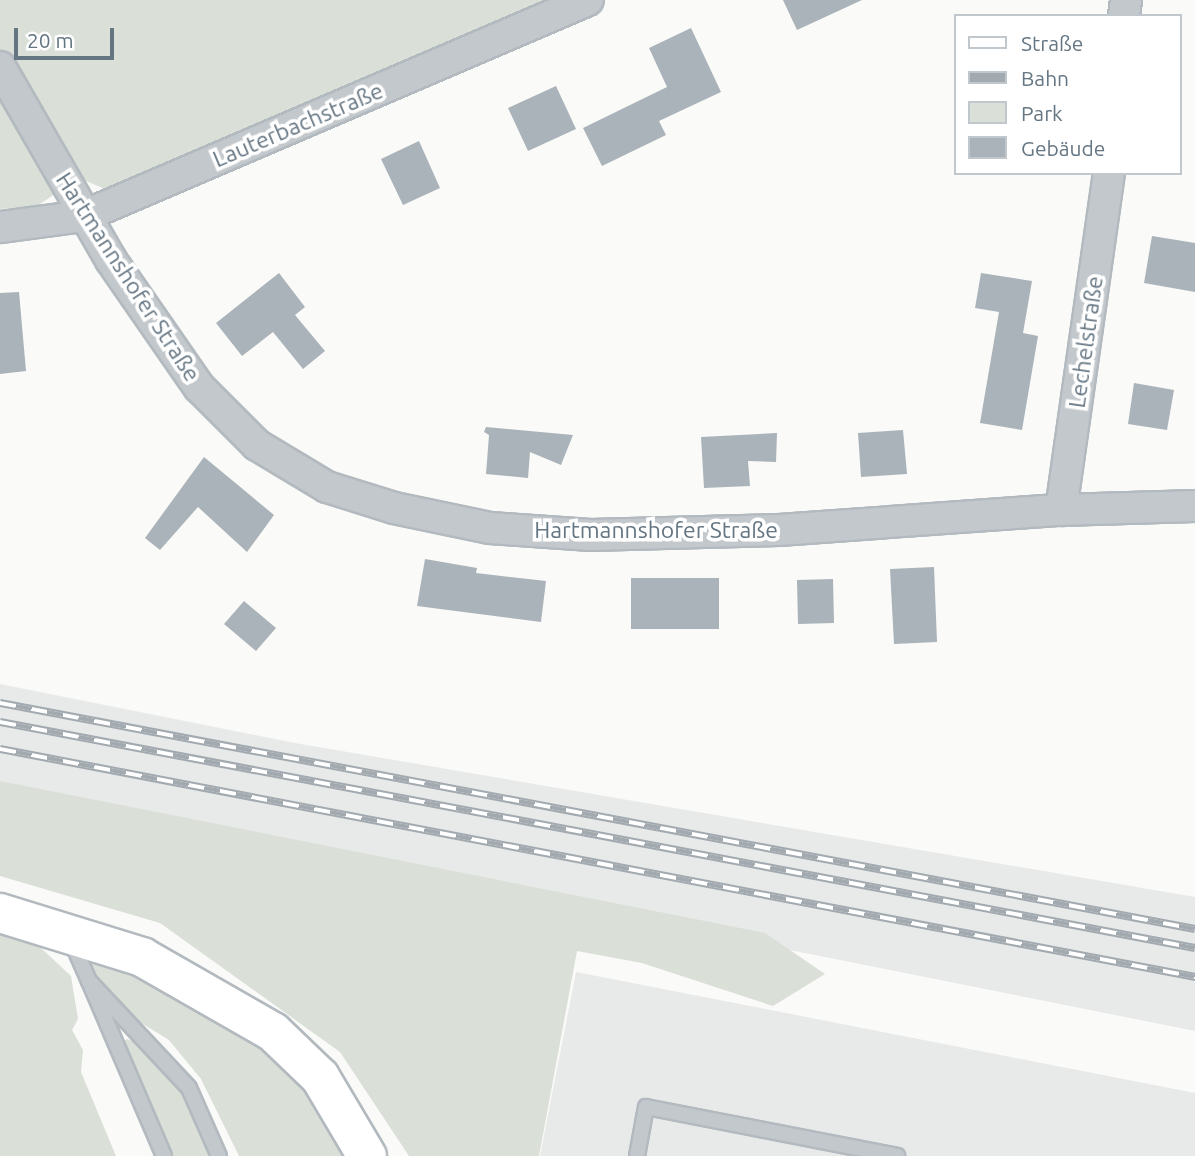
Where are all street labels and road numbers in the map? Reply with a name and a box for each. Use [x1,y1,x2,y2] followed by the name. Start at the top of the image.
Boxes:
[209,77,387,173] street label: Lauterbachstraße
[50,167,206,387] street label: Hartmannshofer Straße
[1063,274,1109,410] street label: Lechelstraße
[534,516,778,544] street label: Hartmannshofer Straße

